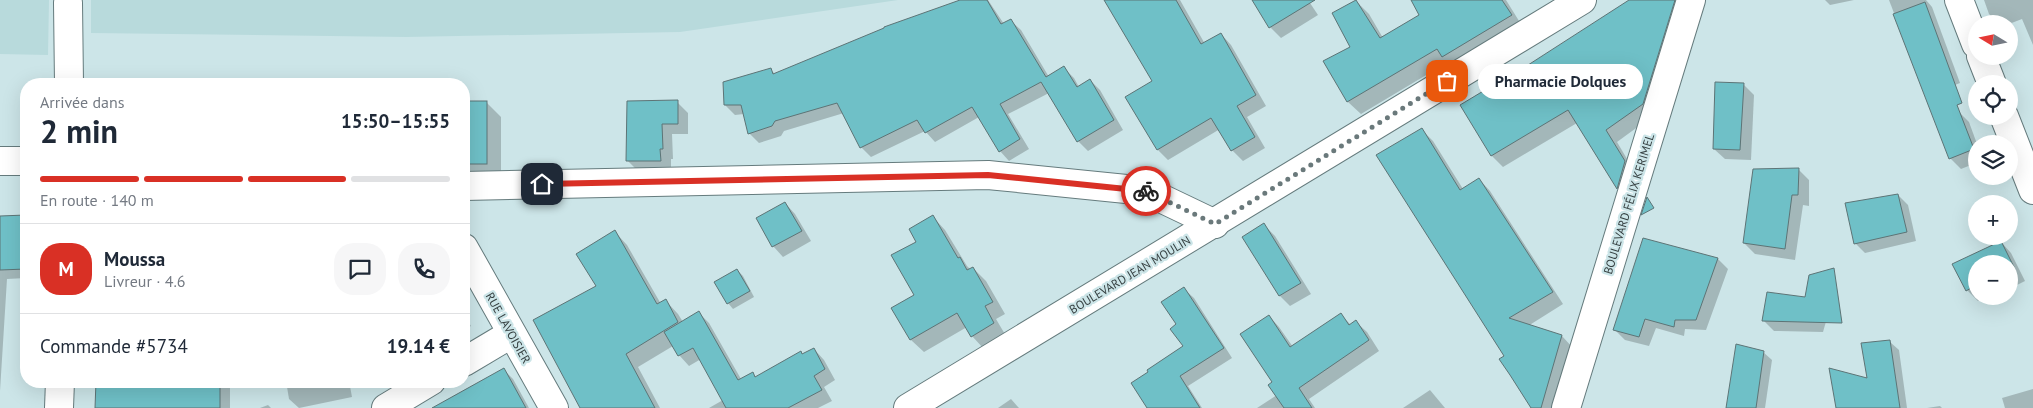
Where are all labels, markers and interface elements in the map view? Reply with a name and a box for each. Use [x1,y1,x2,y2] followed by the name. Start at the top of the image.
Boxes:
[1968,15,2018,65] north arrow
[1968,15,2018,305] map controls
[1426,60,1468,102] pin
[1477,64,1642,98] callout: Pharmacie Dolques
[1433,67,1461,95] icon: bag
[1495,71,1626,91] text: Pharmacie Dolques
[1968,75,2018,125] button: locate
[40,92,124,112] text: Arrivée dans
[341,109,450,133] text: 15:50–15:55
[40,110,118,152] text: 2 min
[1600,132,1657,276] street label: BOULEVARD FÉLIX KERIMEL
[1968,135,2018,185] button: layers
[521,163,563,205] pin
[1121,166,1171,216] courier
[528,170,556,198] icon: home
[1132,177,1160,205] icon: bike
[40,190,154,210] text: En route · 140 m
[1968,195,2018,245] button: +
[1066,232,1193,317] street label: BOULEVARD JEAN MOULIN
[334,243,386,295] button: chat
[398,243,450,295] button: phone
[104,247,165,271] text: Moussa
[1968,255,2018,305] button: −
[58,257,74,281] text: M
[104,271,186,291] text: Livreur · 4.6
[483,290,534,366] street label: RUE LAVOISIER
[40,334,188,358] text: Commande #5734
[387,334,450,358] text: 19.14 €

